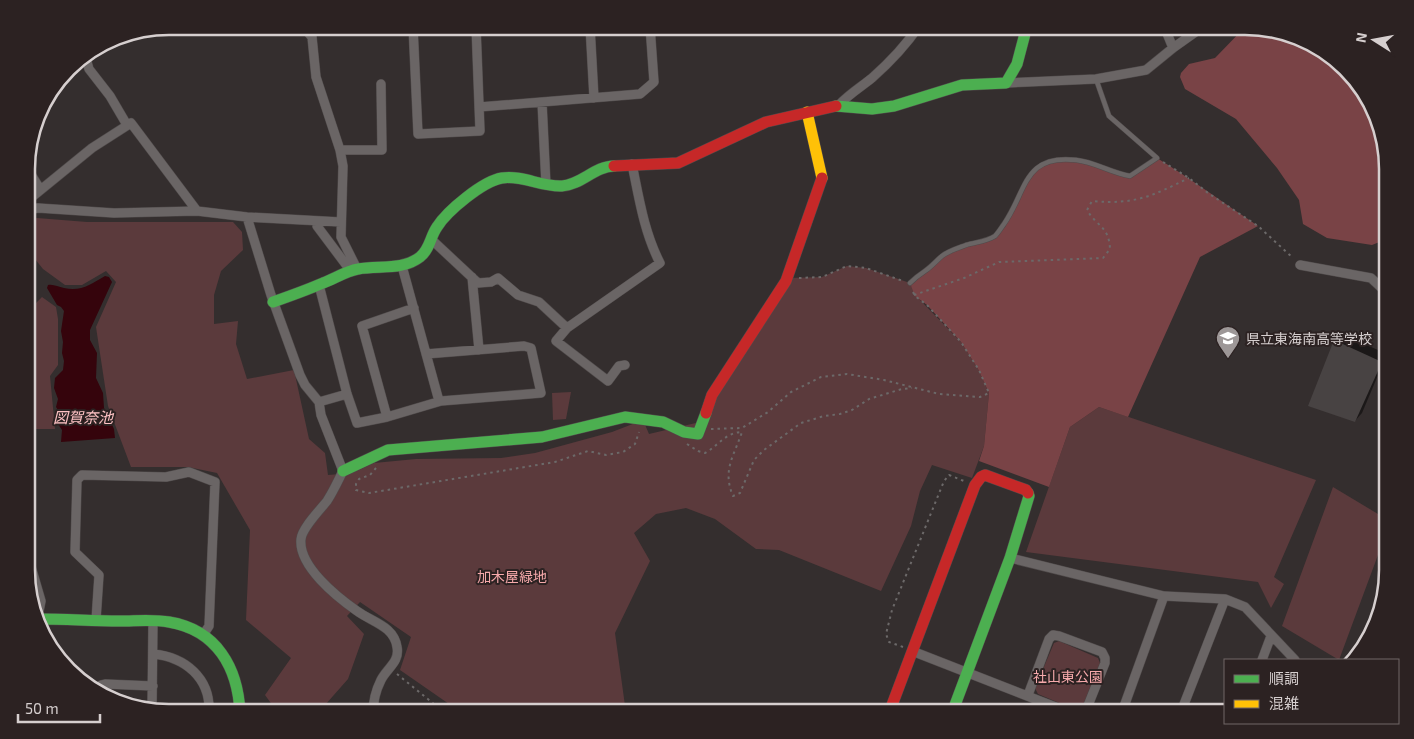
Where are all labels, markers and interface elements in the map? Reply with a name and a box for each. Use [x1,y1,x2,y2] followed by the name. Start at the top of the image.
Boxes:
[1349,15,1399,65] north arrow
[1351,31,1370,44] text: N
[1215,325,1241,359] school or university icon: 県立東海南高等学校
[1246,330,1372,347] place label: 県立東海南高等学校
[53,408,115,426] water label: 図賀奈池
[477,568,547,585] park label: 加木屋緑地
[1224,659,1399,724] legend
[1033,668,1103,685] park label: 社山東公園
[1269,669,1299,687] text: 順調
[18,692,100,724] scale bar
[1269,694,1299,712] text: 混雑
[25,699,59,717] text: 50 m

